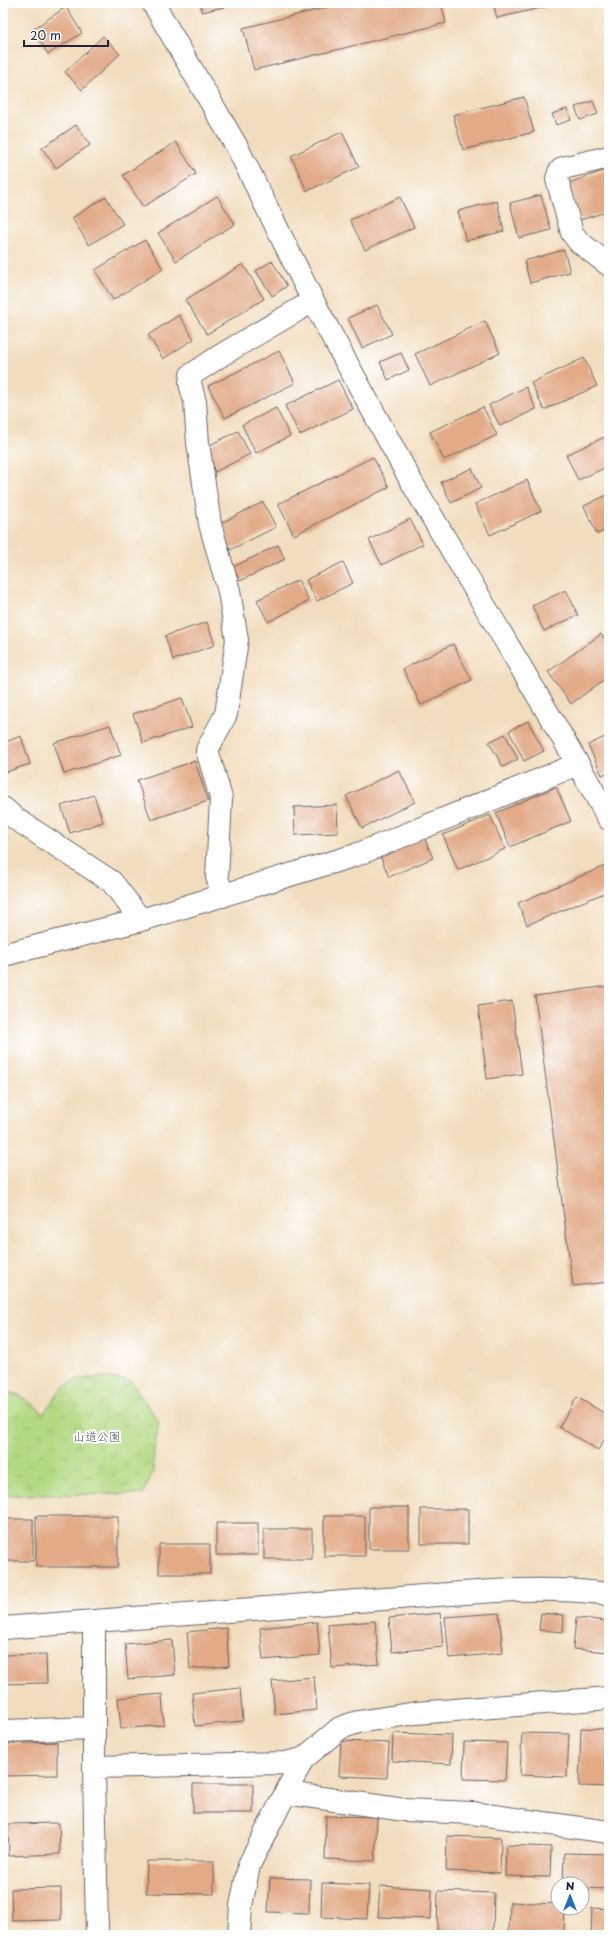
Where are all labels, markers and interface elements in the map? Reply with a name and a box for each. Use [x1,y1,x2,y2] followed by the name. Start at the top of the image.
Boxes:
[24,22,108,48] scale bar
[30,26,61,44] text: 20 m
[73,1427,121,1445] park label: 山道公園
[550,1876,590,1916] north arrow
[566,1877,575,1894] text: N

